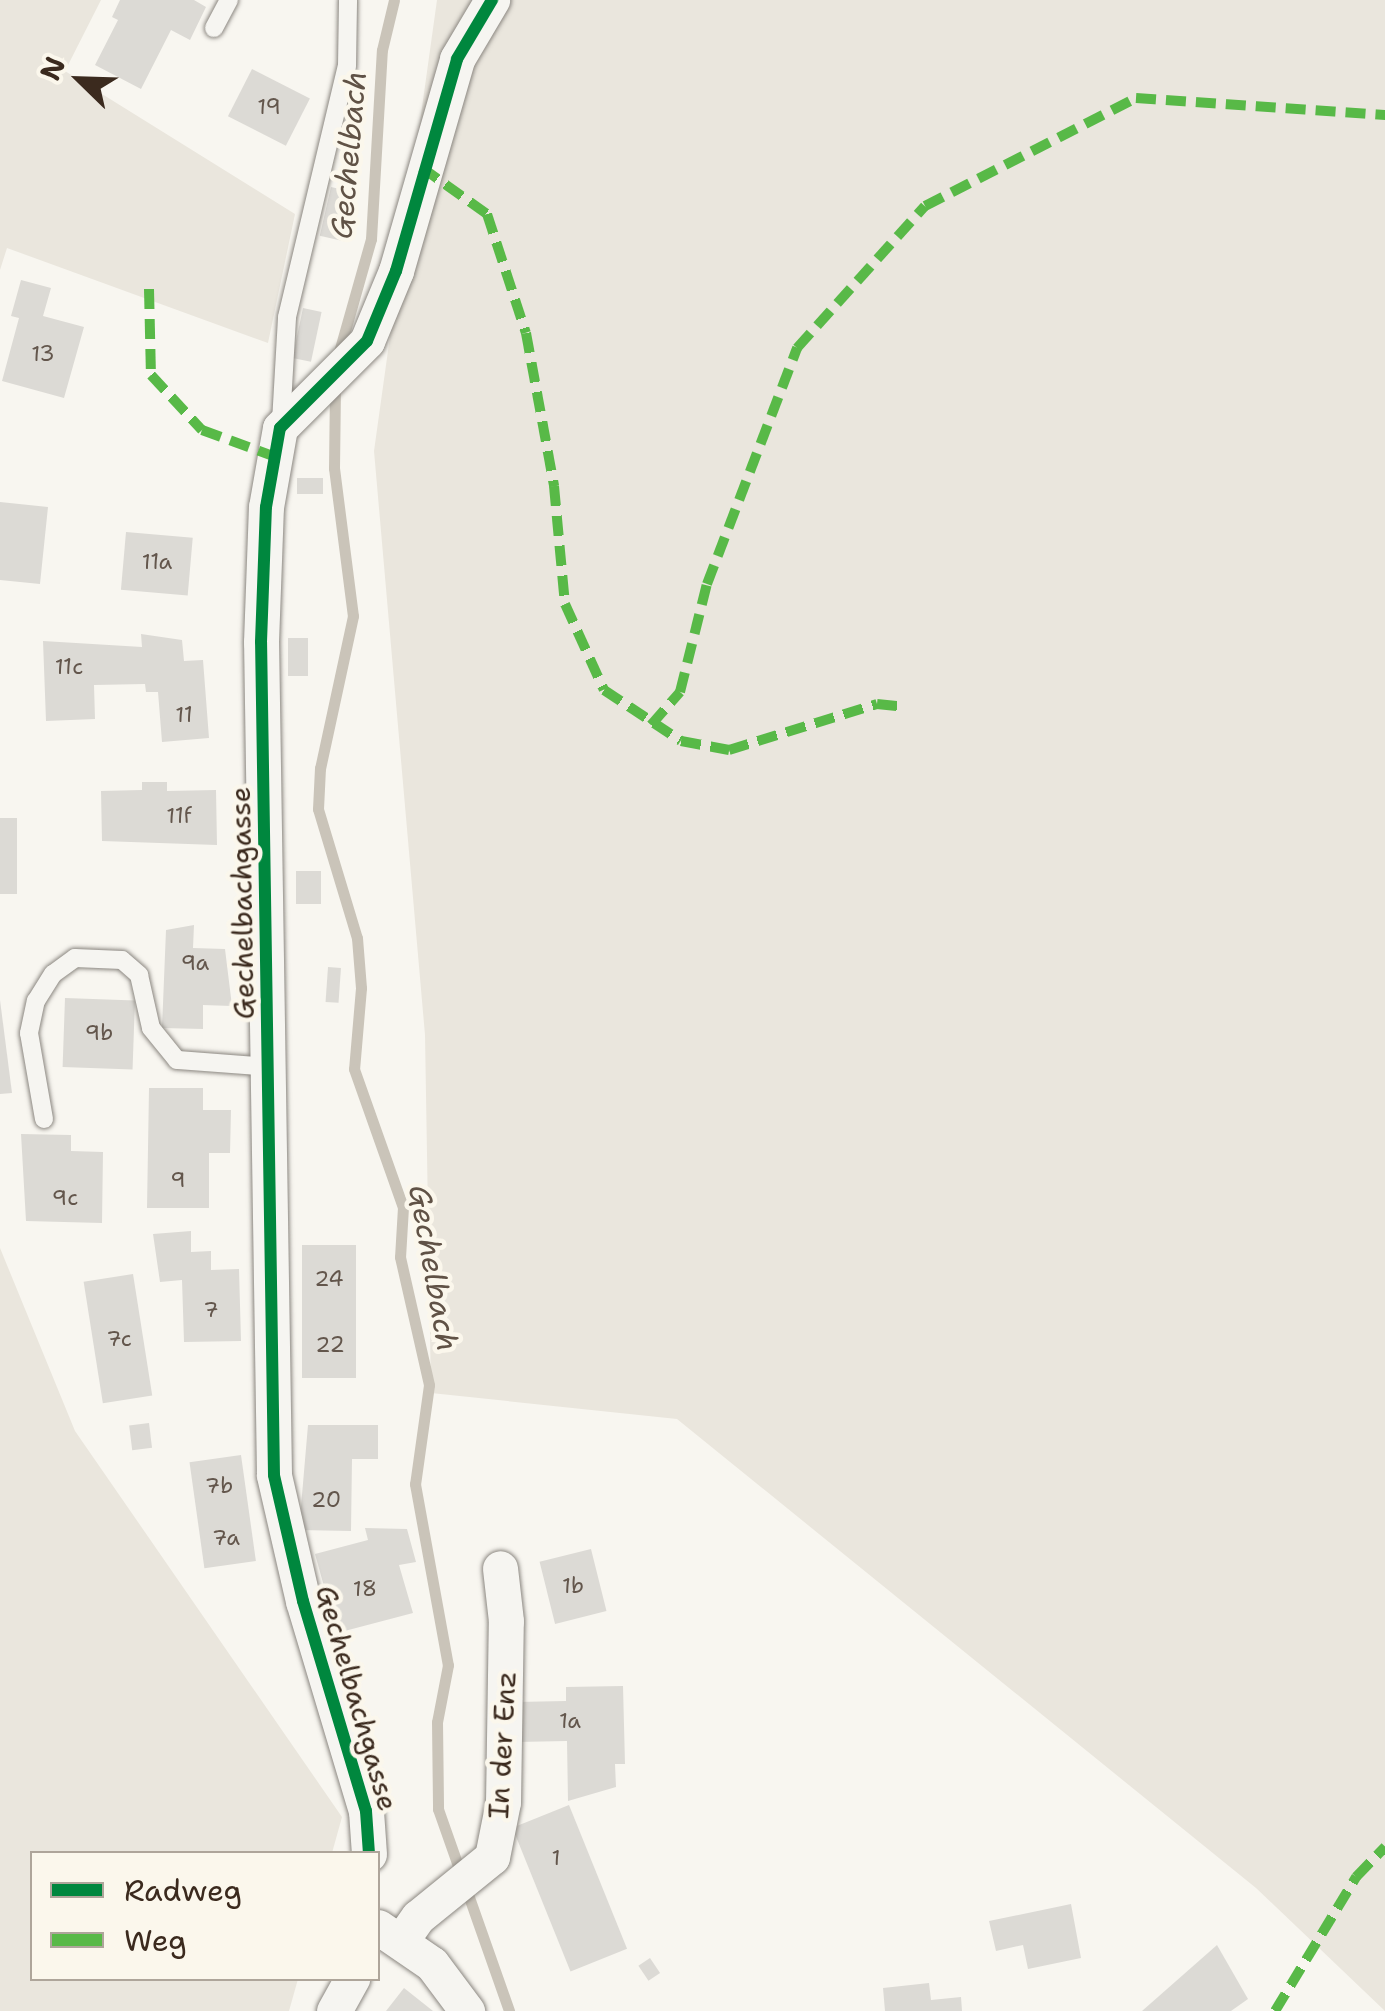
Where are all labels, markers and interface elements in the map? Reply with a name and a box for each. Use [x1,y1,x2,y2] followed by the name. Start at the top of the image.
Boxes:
[30,30,130,130] north arrow
[31,51,74,86] text: N
[324,70,374,240] water label: Gechelbach
[257,94,281,120] house number: 19
[31,341,55,367] house number: 13
[142,549,172,575] house number: 11a
[55,654,83,680] house number: 11c
[175,702,193,728] house number: 11
[223,786,261,1020] street label: Gechelbachgasse
[166,803,192,829] house number: 11f
[181,950,209,976] house number: 9a
[85,1020,113,1046] house number: 9b
[170,1167,186,1193] house number: 9
[401,1182,465,1354] water label: Gechelbach
[52,1185,78,1211] house number: 9c
[314,1266,344,1292] house number: 24
[203,1297,219,1323] house number: 7
[106,1326,132,1352] house number: 7c
[315,1332,345,1358] house number: 22
[205,1473,233,1499] house number: 7b
[311,1487,341,1513] house number: 20
[212,1525,240,1551] house number: 7a
[562,1573,584,1599] house number: 1b
[353,1576,377,1602] house number: 18
[309,1581,405,1815] street label: Gechelbachgasse
[481,1670,523,1820] street label: In der Enz
[559,1708,581,1734] house number: 1a
[551,1845,561,1871] house number: 1
[30,1851,380,1981] legend
[124,1870,242,1911] text: Radweg
[124,1920,187,1961] text: Weg

